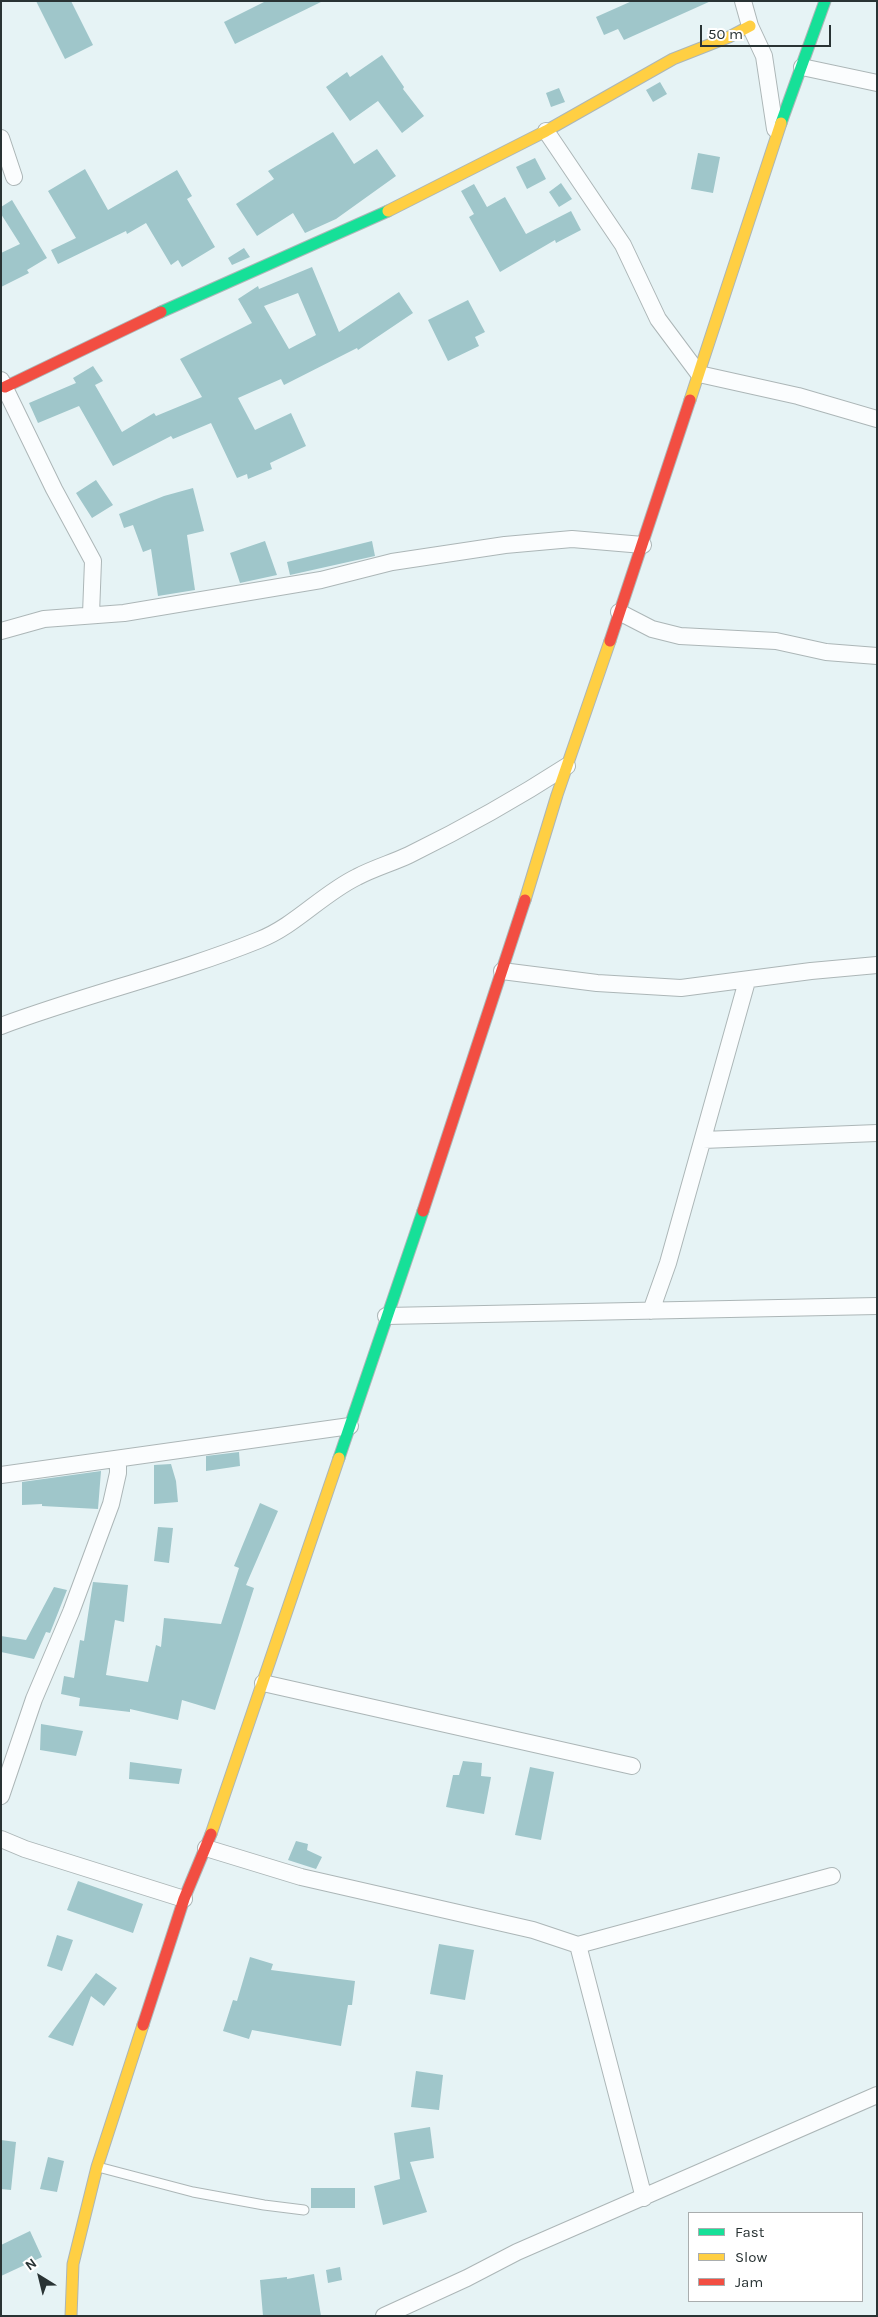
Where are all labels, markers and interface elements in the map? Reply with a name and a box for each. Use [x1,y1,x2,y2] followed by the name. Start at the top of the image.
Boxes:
[703,15,834,47] scale bar
[708,25,743,43] text: 50 m
[688,2212,863,2302] legend
[735,2223,764,2241] text: Fast
[735,2248,767,2266] text: Slow
[15,2252,65,2302] north arrow
[22,2255,40,2274] text: N
[735,2273,763,2291] text: Jam

